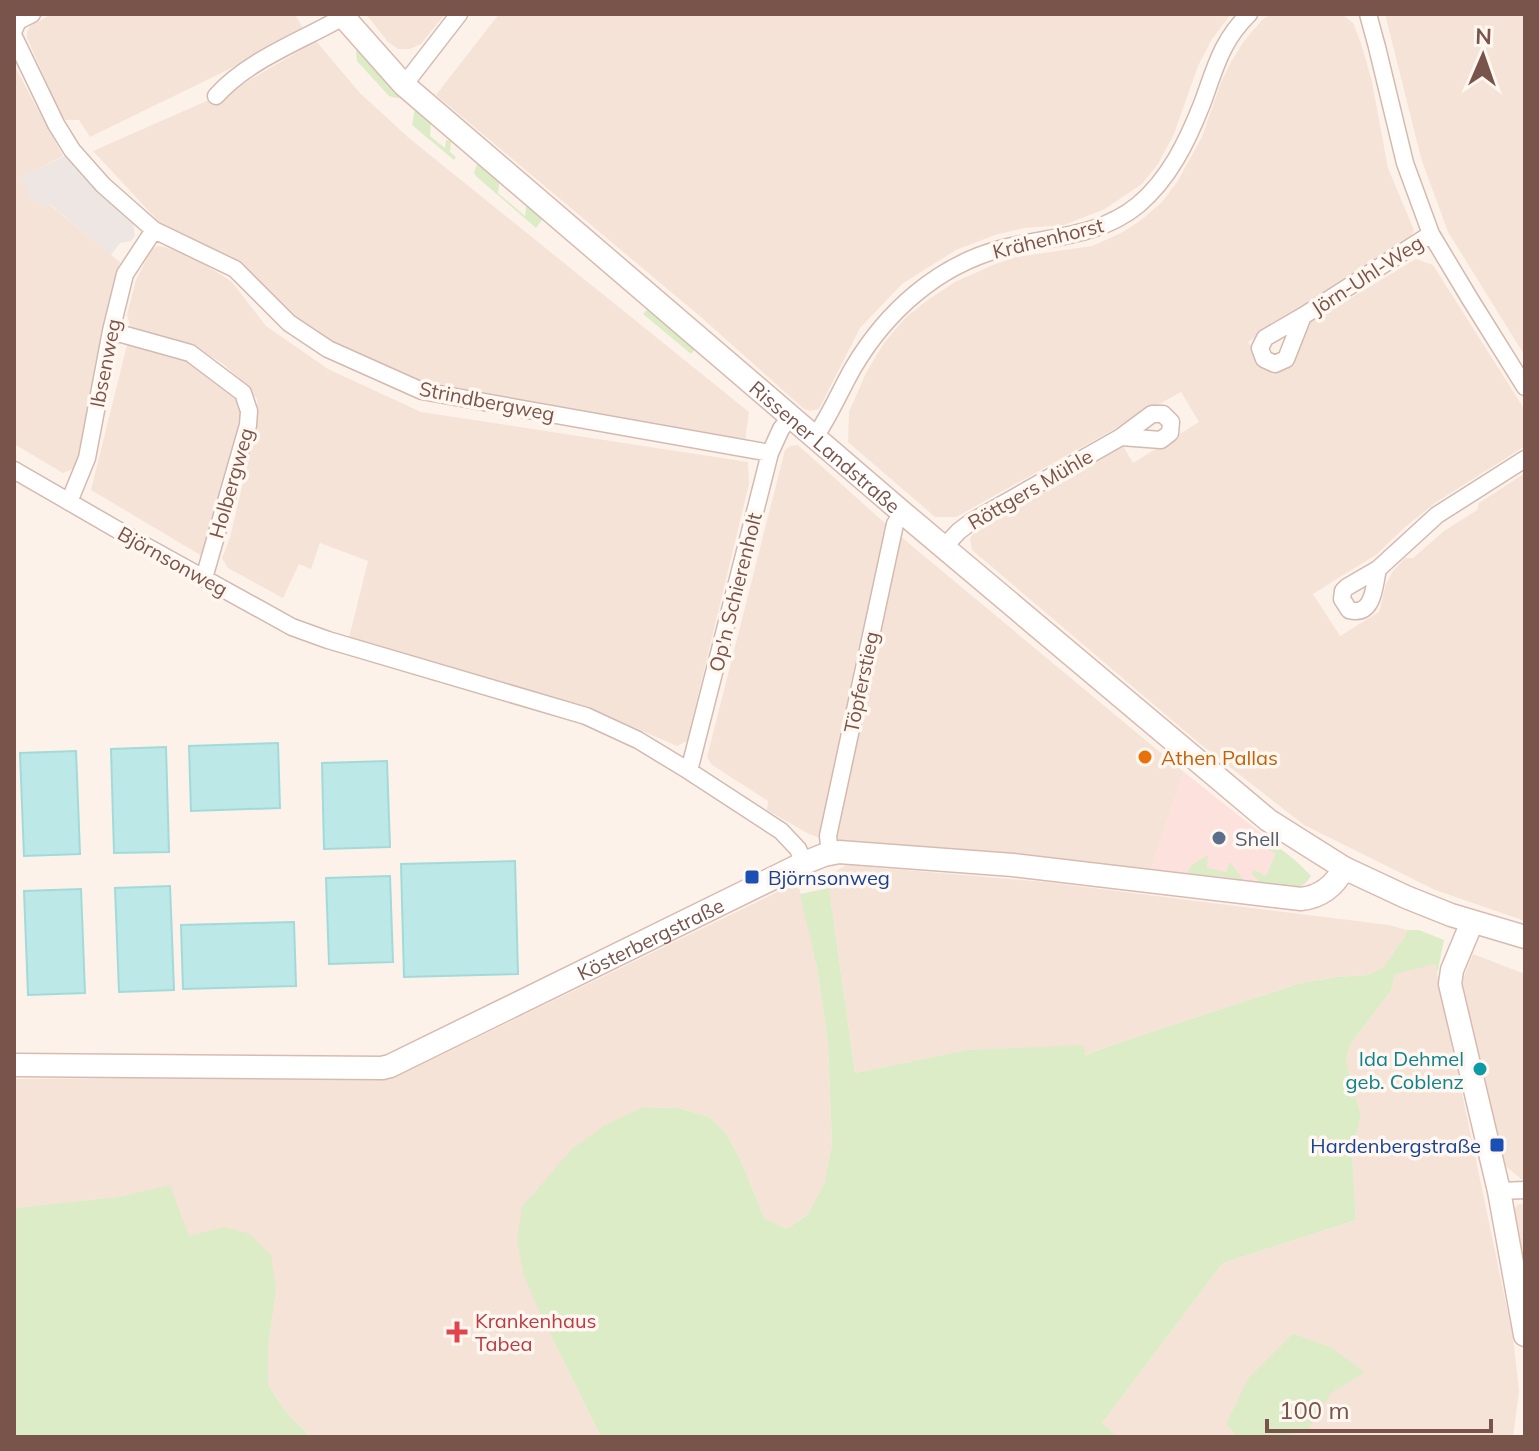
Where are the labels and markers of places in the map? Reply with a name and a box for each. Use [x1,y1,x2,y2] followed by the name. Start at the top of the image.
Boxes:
[1161,745,1278,770] place label: Athen Pallas
[1136,748,1154,766] marker: Athen Pallas
[1235,826,1280,851] place label: Shell
[1210,829,1228,847] marker: Shell
[768,865,890,890] place label: Björnsonweg
[743,868,761,886] marker: Björnsonweg
[1346,1046,1464,1094] place label: Ida Dehmel geb. Coblenz
[1471,1060,1489,1078] marker: Ida Dehmel geb. Coblenz
[1310,1133,1481,1158] place label: Hardenbergstraße
[1488,1136,1506,1154] marker: Hardenbergstraße
[475,1308,596,1356] place label: Krankenhaus Tabea
[446,1321,468,1343] marker: Krankenhaus Tabea

